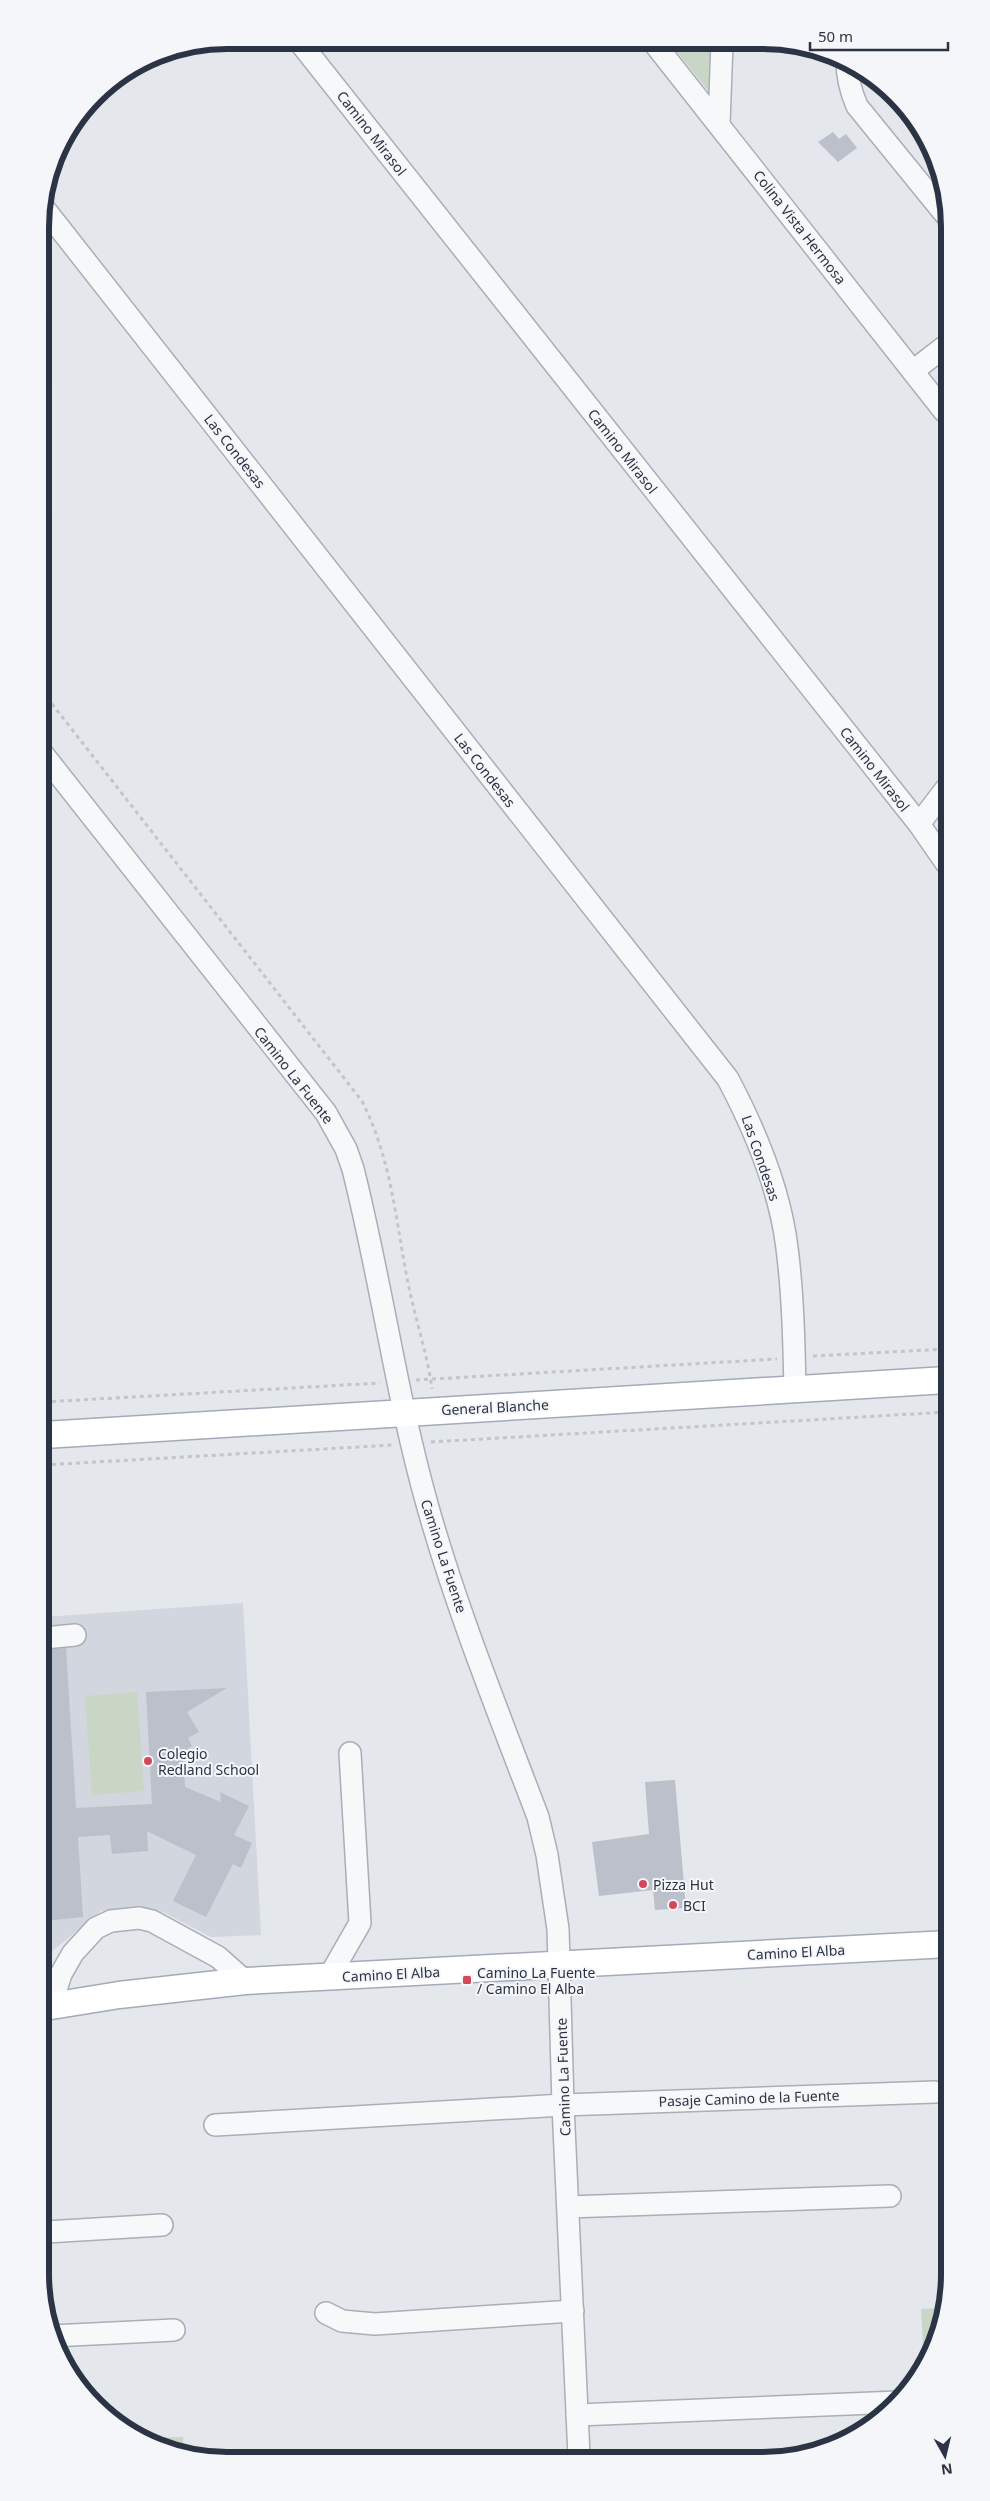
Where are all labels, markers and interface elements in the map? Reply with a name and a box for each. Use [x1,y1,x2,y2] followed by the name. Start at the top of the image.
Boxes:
[810,20,948,52] scale bar
[818,26,853,46] text: 50 m
[333,87,411,179] street label: Camino Mirasol
[749,166,851,288] street label: Colina Vista Hermosa
[584,405,662,497] street label: Camino Mirasol
[200,410,270,492] street label: Las Condesas
[836,723,914,815] street label: Camino Mirasol
[450,729,520,811] street label: Las Condesas
[250,1022,338,1128] street label: Camino La Fuente
[737,1113,785,1204] street label: Las Condesas
[441,1395,549,1419] street label: General Blanche
[417,1497,471,1615] street label: Camino La Fuente
[158,1744,259,1779] place label: Colegio Redland School
[142,1755,154,1767] marker: Colegio Redland School
[653,1875,714,1894] place label: Pizza Hut
[637,1878,649,1890] marker: Pizza Hut
[683,1896,706,1915] place label: BCI
[667,1899,679,1911] marker: BCI
[746,1940,846,1964] street label: Camino El Alba
[341,1962,441,1986] street label: Camino El Alba
[477,1963,596,1998] place label: Camino La Fuente / Camino El Alba
[461,1974,473,1986] marker: Camino La Fuente / Camino El Alba
[551,2017,575,2137] street label: Camino La Fuente
[658,2085,840,2111] street label: Pasaje Camino de la Fuente
[920,2431,970,2481] north arrow
[940,2459,954,2480] text: N

